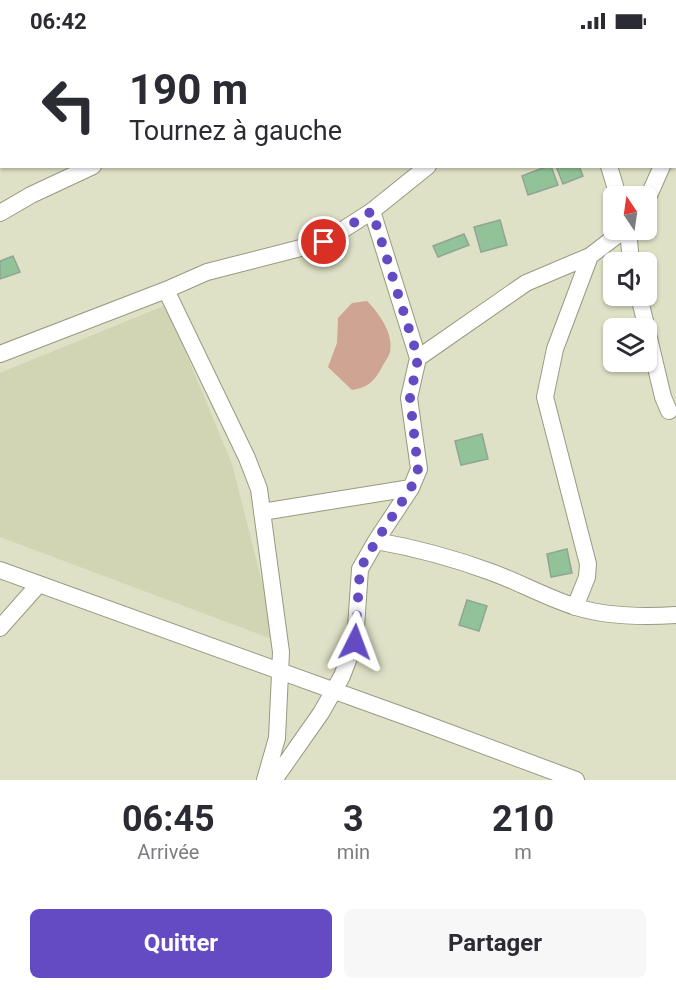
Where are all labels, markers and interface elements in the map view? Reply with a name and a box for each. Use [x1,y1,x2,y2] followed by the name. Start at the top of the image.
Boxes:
[30,9,87,34] text: 06:42
[129,65,248,114] text: 190 m
[30,66,108,144] icon: left
[129,115,342,147] text: Tournez à gauche
[603,186,657,240] north arrow
[603,186,657,372] map controls
[298,216,349,267] pin
[307,225,340,258] icon: arrive
[603,252,657,306] button: sound
[603,318,657,372] button: layers
[323,610,387,674] position arrow
[122,798,215,840] text: 06:45
[343,798,364,840] text: 3
[492,798,554,840] text: 210
[137,840,199,864] text: Arrivée
[337,840,370,864] text: min
[514,840,532,864] text: m
[30,909,332,978] button: Quitter
[344,909,646,978] button: Partager

